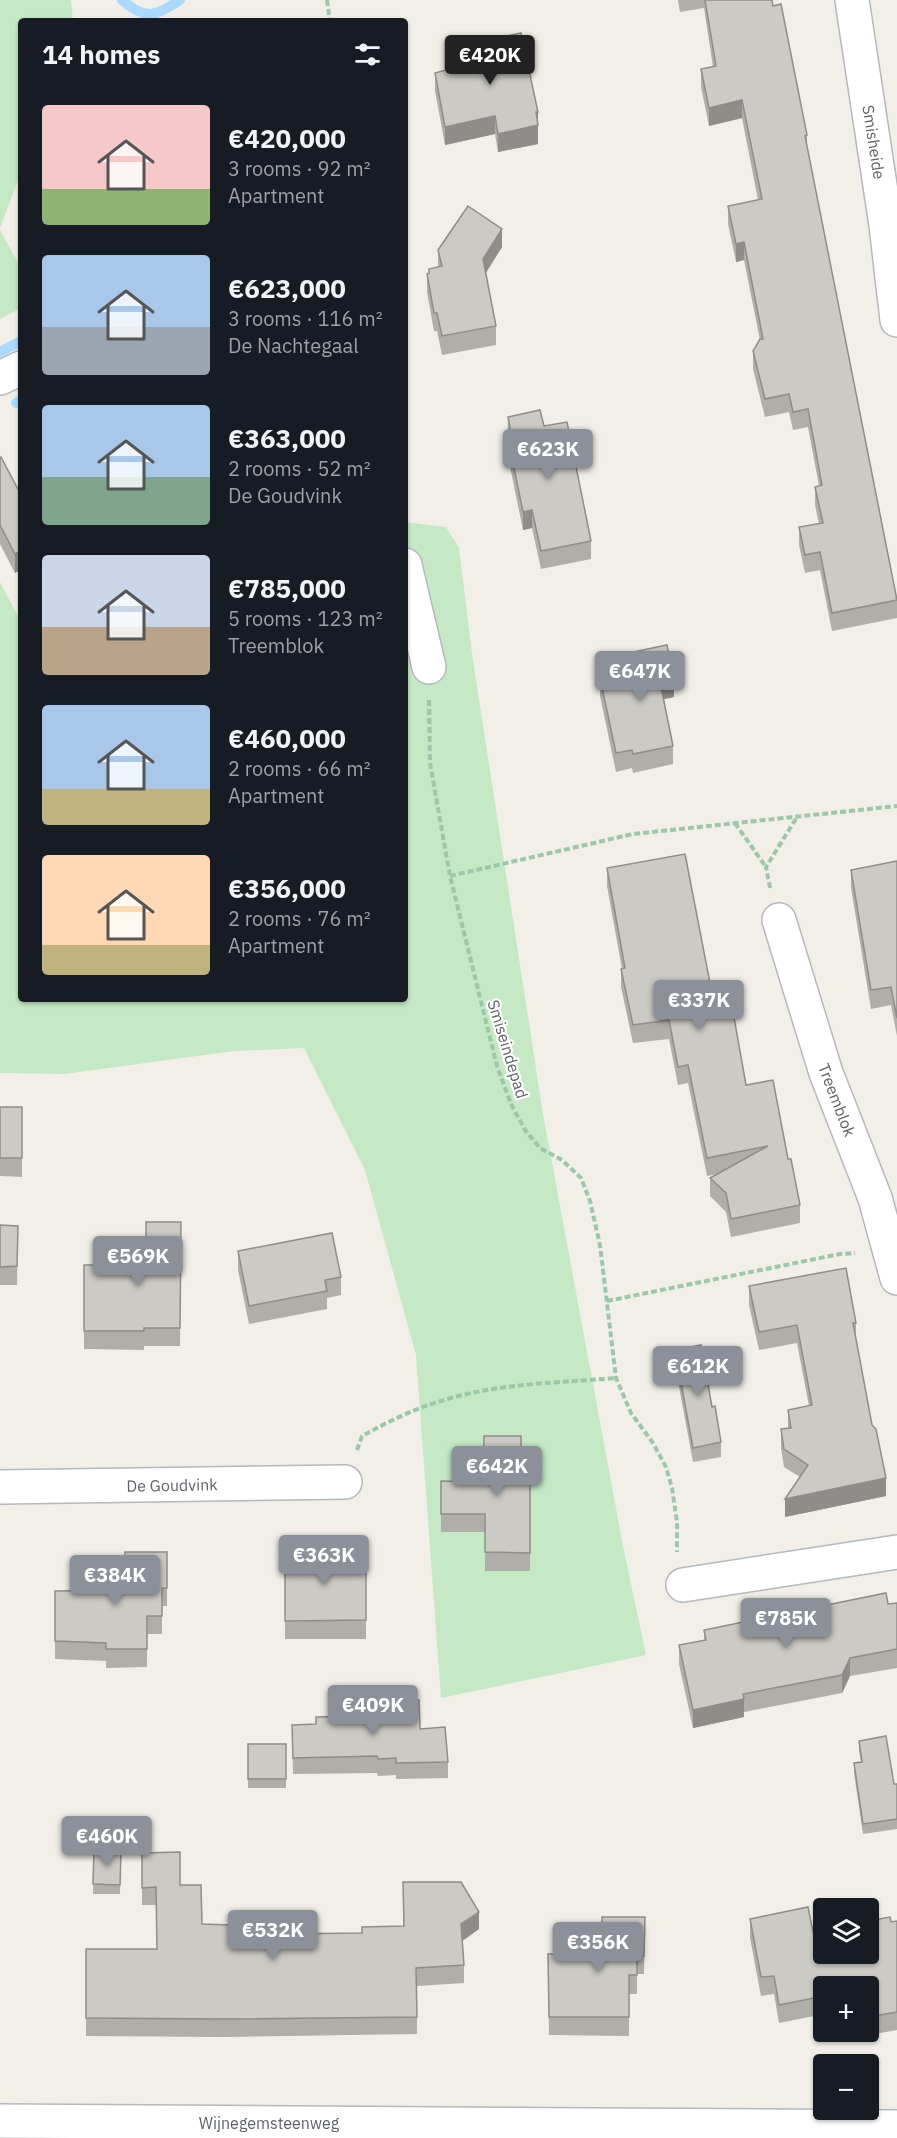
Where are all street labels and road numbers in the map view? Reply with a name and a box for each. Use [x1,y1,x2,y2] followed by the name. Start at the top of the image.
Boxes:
[858,103,890,181] street label: Smisheide
[484,997,532,1101] street label: Smiseindepad
[814,1061,860,1140] street label: Treemblok
[126,1474,218,1496] street label: De Goudvink
[199,2113,340,2133] street label: Wijnegemsteenweg

